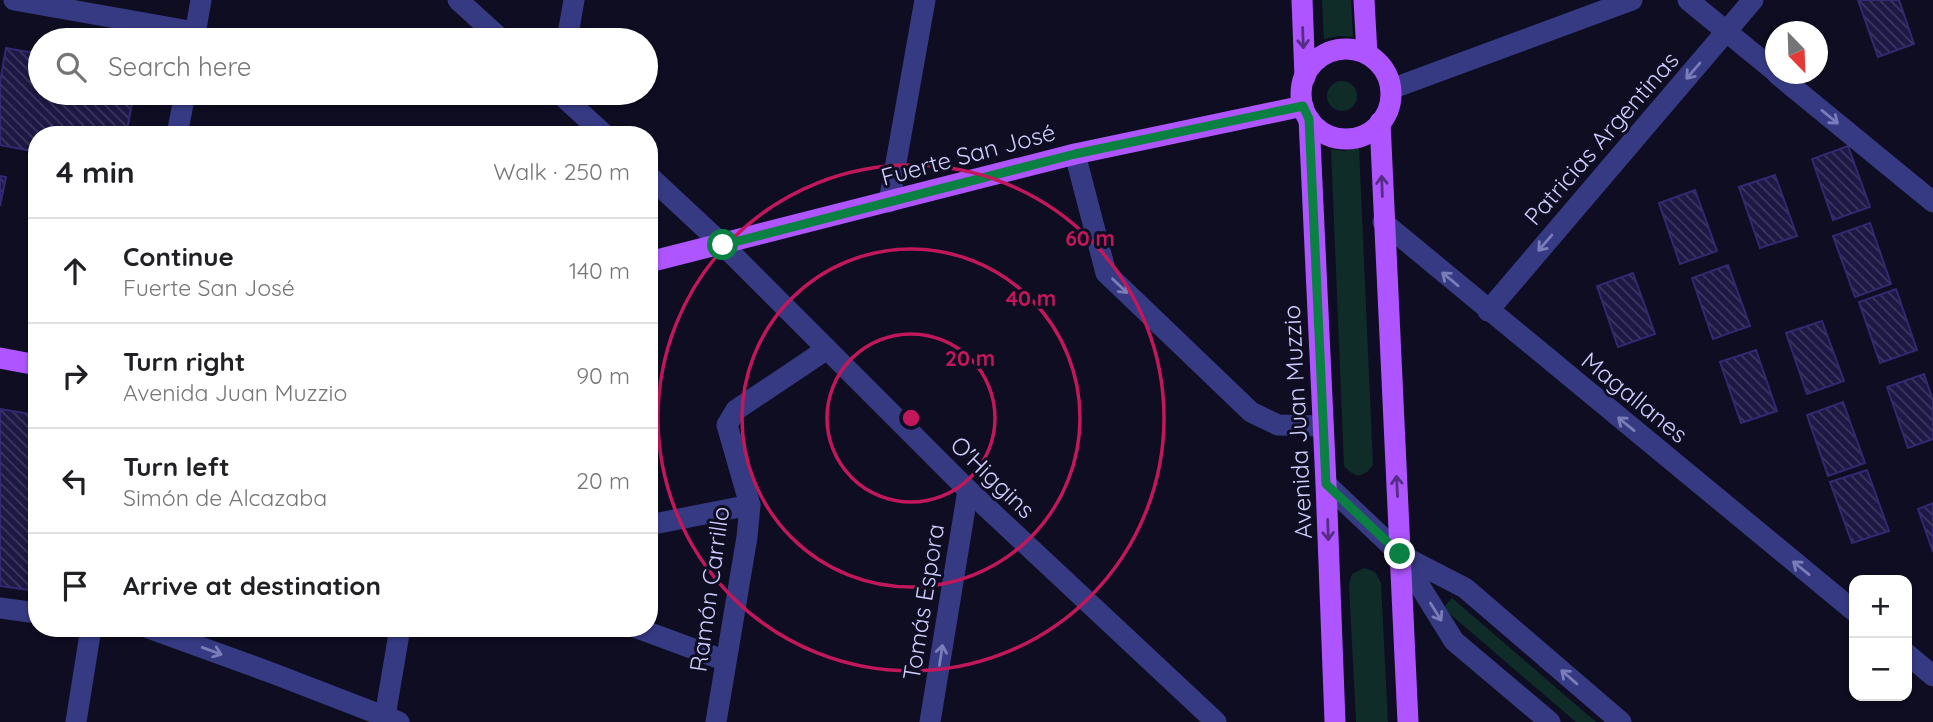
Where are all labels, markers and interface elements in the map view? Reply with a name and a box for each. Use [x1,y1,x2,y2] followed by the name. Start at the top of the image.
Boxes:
[1765,21,1828,84] north arrow
[1297,27,1310,50] one-way arrow
[28,28,658,105] search box
[1517,45,1685,231] street label: Patricias Argentinas
[52,48,90,86] icon: search
[108,50,252,83] text: Search here
[1685,61,1701,79] one-way arrow
[1820,109,1838,125] one-way arrow
[878,116,1058,192] street label: Fuerte San José
[56,153,135,191] text: 4 min
[493,157,630,186] text: Walk · 250 m
[1375,174,1388,197] one-way arrow
[1065,225,1115,251] text: 60 m
[707,229,738,260] route start
[1537,234,1553,252] one-way arrow
[123,240,234,273] text: Continue
[56,252,94,290] icon: ahead
[569,256,630,285] text: 140 m
[1442,271,1460,287] one-way arrow
[123,273,295,302] text: Fuerte San José
[1111,277,1128,294] one-way arrow
[1006,285,1056,311] text: 40 m
[1276,304,1318,540] street label: Avenida Juan Muzzio
[123,345,245,378] text: Turn right
[945,345,995,371] text: 20 m
[1576,345,1694,449] street label: Magallanes
[56,357,94,395] icon: right
[576,361,630,390] text: 90 m
[123,378,347,407] text: Avenida Juan Muzzio
[899,406,923,430] centre of rings
[1617,416,1635,432] one-way arrow
[945,430,1041,524] street label: O'Higgins
[123,450,230,483] text: Turn left
[56,462,94,500] icon: left
[576,466,630,495] text: 20 m
[1390,475,1403,498] one-way arrow
[123,483,327,512] text: Simón de Alcazaba
[683,504,735,674] street label: Ramón Carrillo
[1321,518,1335,541] one-way arrow
[896,522,950,682] street label: Tomás Espora
[1384,538,1415,569] route end
[1793,560,1811,576] one-way arrow
[56,567,94,605] icon: arrive
[123,569,381,602] text: Arrive at destination
[1849,575,1912,701] map controls
[1849,575,1912,638] button: +
[1429,602,1443,622] one-way arrow
[1849,638,1912,701] button: −
[935,644,948,667] one-way arrow
[201,646,223,658] one-way arrow
[1560,669,1578,685] one-way arrow

